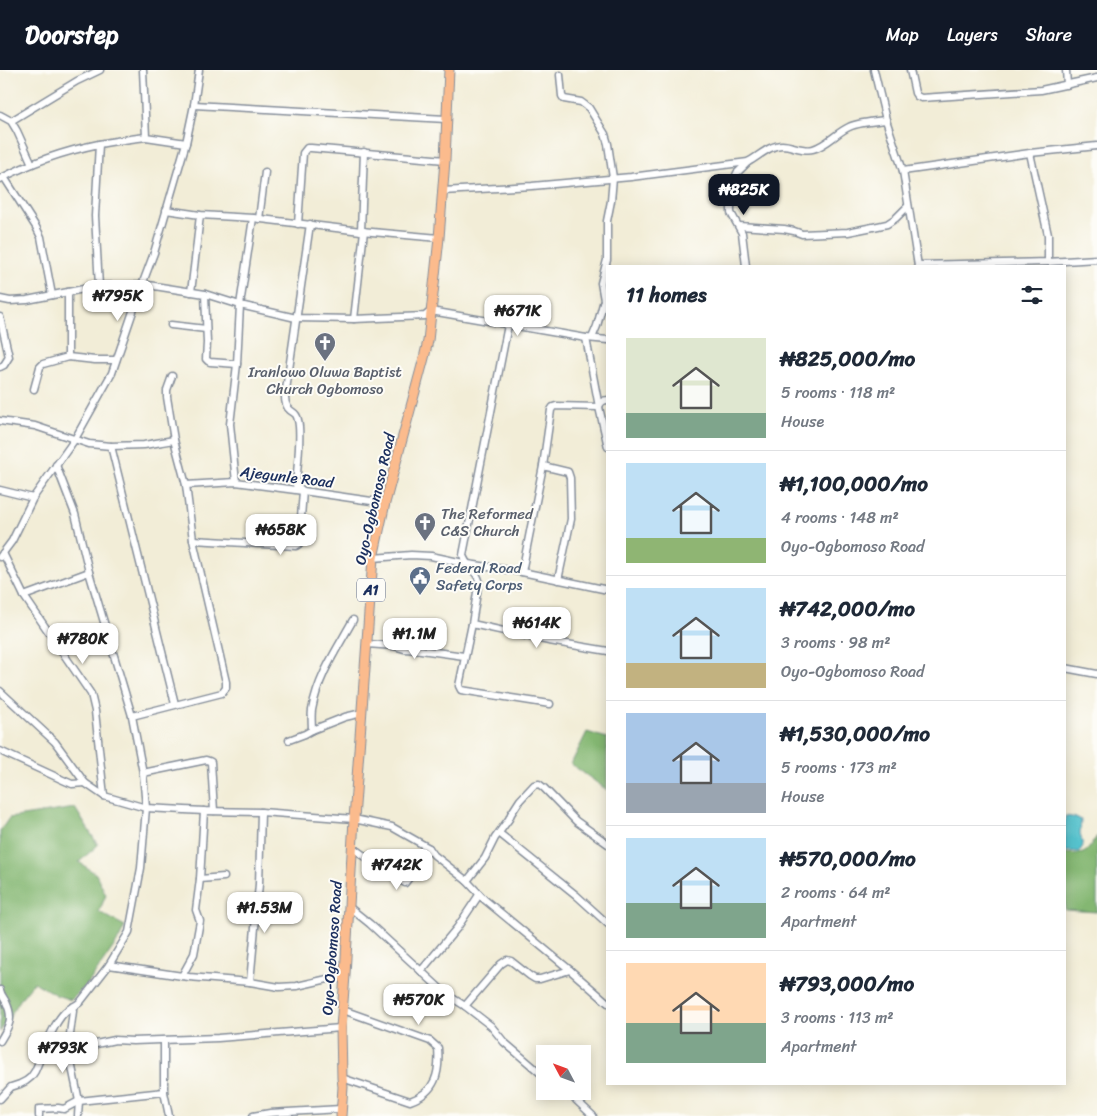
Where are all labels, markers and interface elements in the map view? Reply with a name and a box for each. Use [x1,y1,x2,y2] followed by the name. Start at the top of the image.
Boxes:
[25,14,119,56] text: Doorstep
[886,19,919,51] text: Map
[947,19,998,51] text: Layers
[1026,19,1072,51] text: Share
[709,174,779,216] pin: ₦825K
[719,175,769,204] text: ₦825K
[626,276,707,314] text: 11 homes
[83,280,153,322] pin: ₦795K
[93,281,143,310] text: ₦795K
[1018,281,1046,309] icon: filters
[483,294,553,337] pin: ₦671K
[495,296,541,325] text: ₦671K
[313,331,337,362] church icon: Iranlowo Oluwa Baptist Church Ogbomoso
[781,340,915,378] text: ₦825,000/mo
[666,358,726,418] icon: home
[247,359,402,402] place label: Iranlowo Oluwa Baptist Church Ogbomoso
[781,378,895,407] text: 5 rooms · 118 m²
[781,407,824,436] text: House
[347,429,403,567] street label: Oyo-Ogbomoso Road
[238,458,336,496] street label: Ajegunle Road
[781,465,928,503] text: ₦1,100,000/mo
[666,483,726,543] icon: home
[441,501,534,544] place label: The Reformed C&S Church
[781,503,899,532] text: 4 rooms · 148 m²
[413,511,437,542] church icon: The Reformed C&S Church
[246,514,316,556] pin: ₦658K
[257,515,305,544] text: ₦658K
[781,532,925,561] text: Oyo-Ogbomoso Road
[436,555,523,598] place label: Federal Road Safety Corps
[408,565,432,596] public building icon: Federal Road Safety Corps
[357,578,385,602] road number: A1
[781,590,915,628] text: ₦742,000/mo
[502,606,572,649] pin: ₦614K
[514,608,560,637] text: ₦614K
[666,608,726,668] icon: home
[380,618,450,660] pin: ₦1.1M
[394,619,436,648] text: ₦1.1M
[48,622,118,665] pin: ₦780K
[58,624,108,653] text: ₦780K
[781,628,890,657] text: 3 rooms · 98 m²
[781,657,925,686] text: Oyo-Ogbomoso Road
[781,715,930,753] text: ₦1,530,000/mo
[666,733,726,793] icon: home
[781,753,897,782] text: 5 rooms · 173 m²
[781,782,824,811] text: House
[781,840,916,878] text: ₦570,000/mo
[362,848,432,891] pin: ₦742K
[373,850,421,879] text: ₦742K
[666,858,726,918] icon: home
[781,878,891,907] text: 2 rooms · 64 m²
[314,879,350,1016] street label: Oyo-Ogbomoso Road
[224,892,306,934] pin: ₦1.53M
[238,893,292,922] text: ₦1.53M
[781,907,857,936] text: Apartment
[781,965,914,1003] text: ₦793,000/mo
[666,983,726,1043] icon: home
[384,984,454,1026] pin: ₦570K
[394,985,444,1014] text: ₦570K
[781,1003,893,1032] text: 3 rooms · 113 m²
[28,1032,98,1074] pin: ₦793K
[781,1032,857,1061] text: Apartment
[39,1033,87,1062] text: ₦793K
[536,1045,591,1100] north arrow
[536,1045,591,1100] map controls

